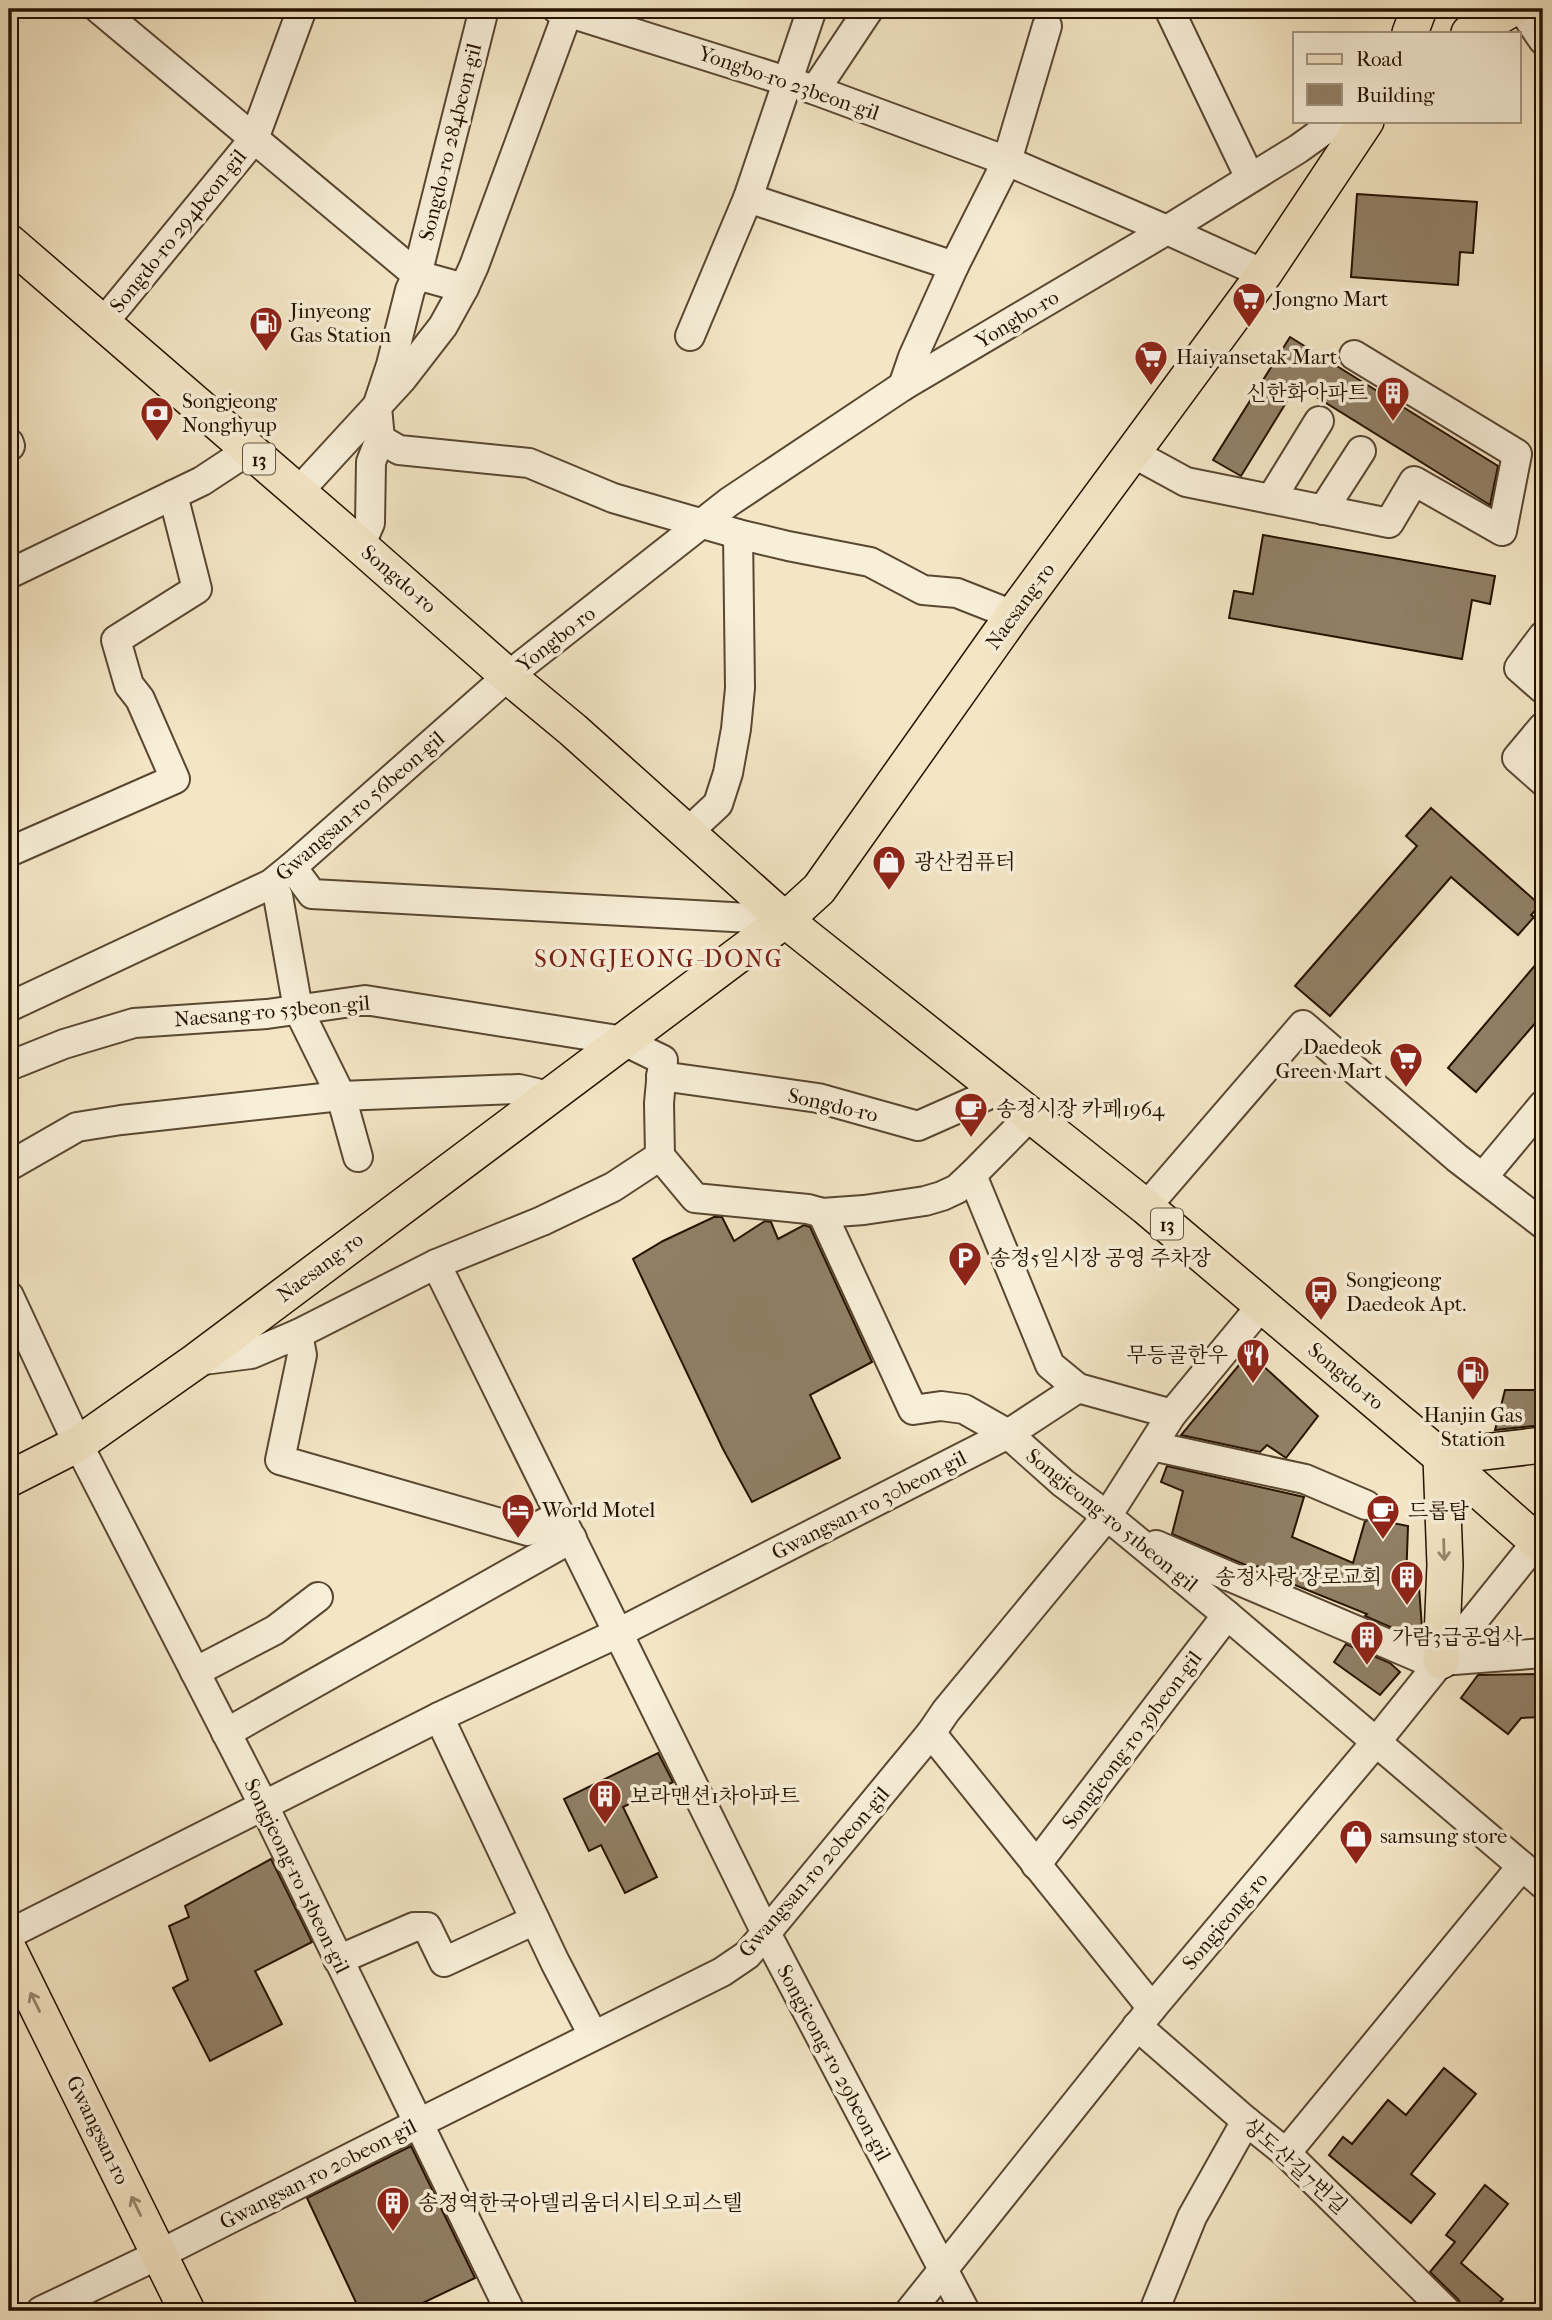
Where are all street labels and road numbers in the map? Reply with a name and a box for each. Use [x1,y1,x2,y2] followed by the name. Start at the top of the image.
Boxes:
[694,40,883,125] street label: Yongbo-ro 23beon-gil
[414,41,486,243] street label: Songdo-ro 284beon-gil
[105,144,251,317] street label: Songdo-ro 294beon-gil
[970,285,1063,354] street label: Yongbo-ro
[243,444,275,474] road number: 13
[357,540,441,618] street label: Songdo-ro
[981,558,1059,654] street label: Naesang-ro
[511,601,600,678] street label: Yongbo-ro
[271,726,449,886] street label: Gwangsan-ro 56beon-gil
[173,990,371,1032] street label: Naesang-ro 53beon-gil
[786,1083,880,1127] street label: Songdo-ro
[1151,1208,1183,1240] road number: 13
[272,1227,368,1307] street label: Naesang-ro
[1303,1337,1389,1415] street label: Songdo-ro
[1021,1443,1203,1597] street label: Songjeong-ro 51beon-gil
[768,1445,971,1565] street label: Gwangsan-ro 30beon-gil
[1057,1646,1207,1834] street label: Songjeong-ro 39beon-gil
[239,1775,355,1977] street label: Songjeong-ro 15beon-gil
[734,1782,895,1962] street label: Gwangsan-ro 20beon-gil
[1177,1867,1273,1975] street label: Songjeong-ro
[772,1961,896,2165] street label: Songjeong-ro 29beon-gil
[61,2072,135,2188] street label: Gwangsan-ro
[1238,2113,1352,2219] street label: 상도산길7번길
[216,2114,421,2234] street label: Gwangsan-ro 20beon-gil

